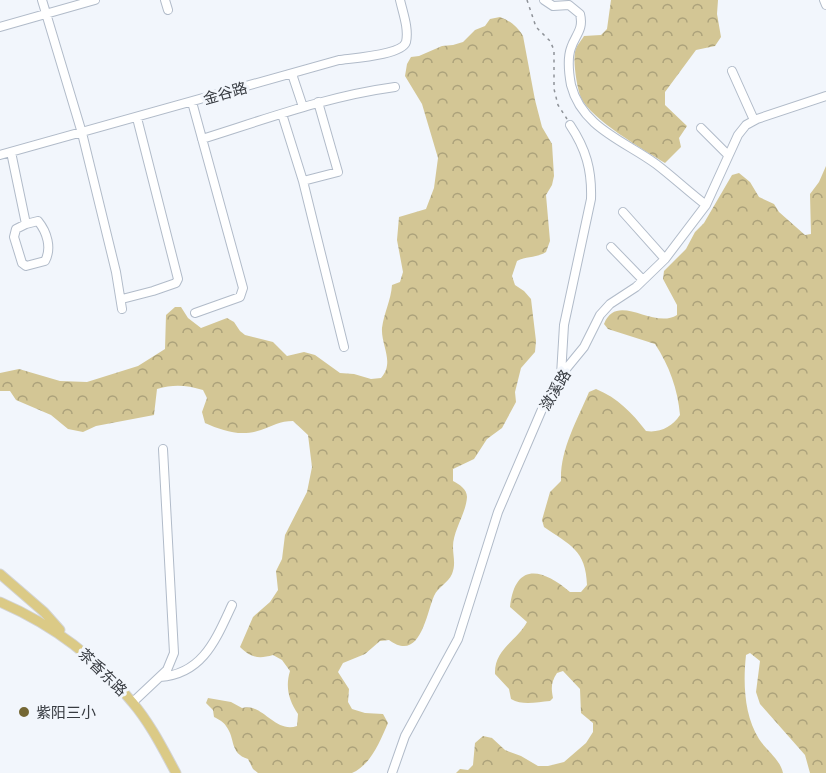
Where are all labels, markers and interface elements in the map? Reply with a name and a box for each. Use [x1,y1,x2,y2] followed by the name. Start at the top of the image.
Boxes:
[201,78,249,108] street label: 金谷路
[535,366,575,414] street label: 潋溪路
[75,644,131,700] street label: 茶香东路
[36,703,96,722] place label: 紫阳三小
[17,705,31,719] marker: 紫阳三小

